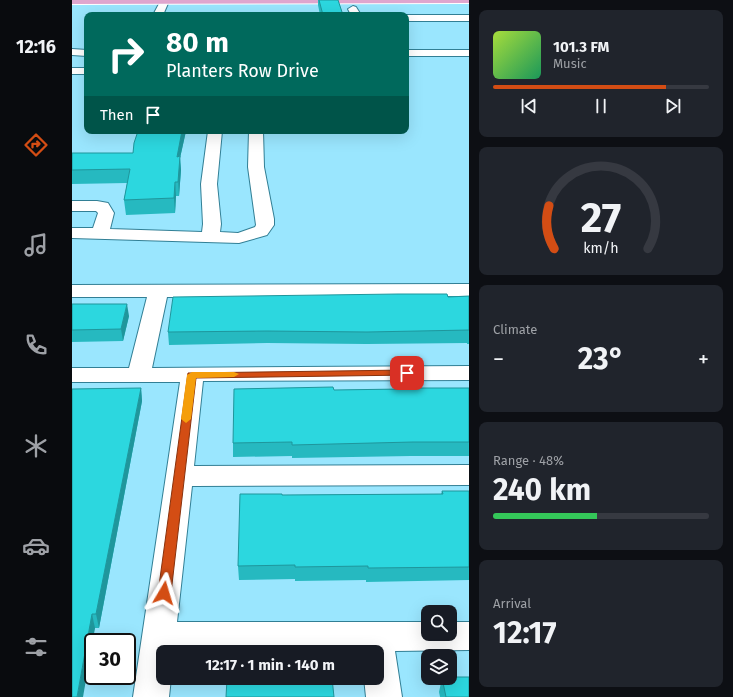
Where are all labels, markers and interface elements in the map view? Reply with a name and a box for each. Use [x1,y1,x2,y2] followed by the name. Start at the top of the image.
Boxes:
[166,26,229,59] text: 80 m
[100,28,152,80] icon: right
[16,36,56,58] text: 12:16
[553,38,609,56] text: 101.3 FM
[553,56,587,71] text: Music
[166,60,319,82] text: Planters Row Drive
[518,95,540,117] icon: previous
[590,95,612,117] icon: pause
[662,95,684,117] icon: next
[142,104,164,126] icon: arrive
[100,106,134,124] text: Then
[22,131,50,159] icon: directions
[581,193,621,243] text: 27
[22,231,50,259] icon: music
[583,240,619,257] text: km/h
[493,322,537,337] text: Climate
[22,331,50,359] icon: phone
[578,341,624,377] text: 23°
[493,346,504,373] text: −
[698,346,709,373] text: +
[390,356,424,390] pin
[396,362,418,384] icon: arrive
[22,432,50,460] icon: climate
[493,453,564,468] text: Range · 48%
[493,472,591,508] text: 240 km
[22,532,50,560] icon: car
[143,572,185,614] position arrow
[493,596,531,611] text: Arrival
[421,605,457,685] map controls
[421,605,457,641] button: search
[493,615,557,651] text: 12:17
[22,633,50,661] icon: filters
[84,633,136,685] speed limit sign: 30
[421,649,457,685] button: layers
[205,656,335,674] text: 12:17 · 1 min · 140 m

